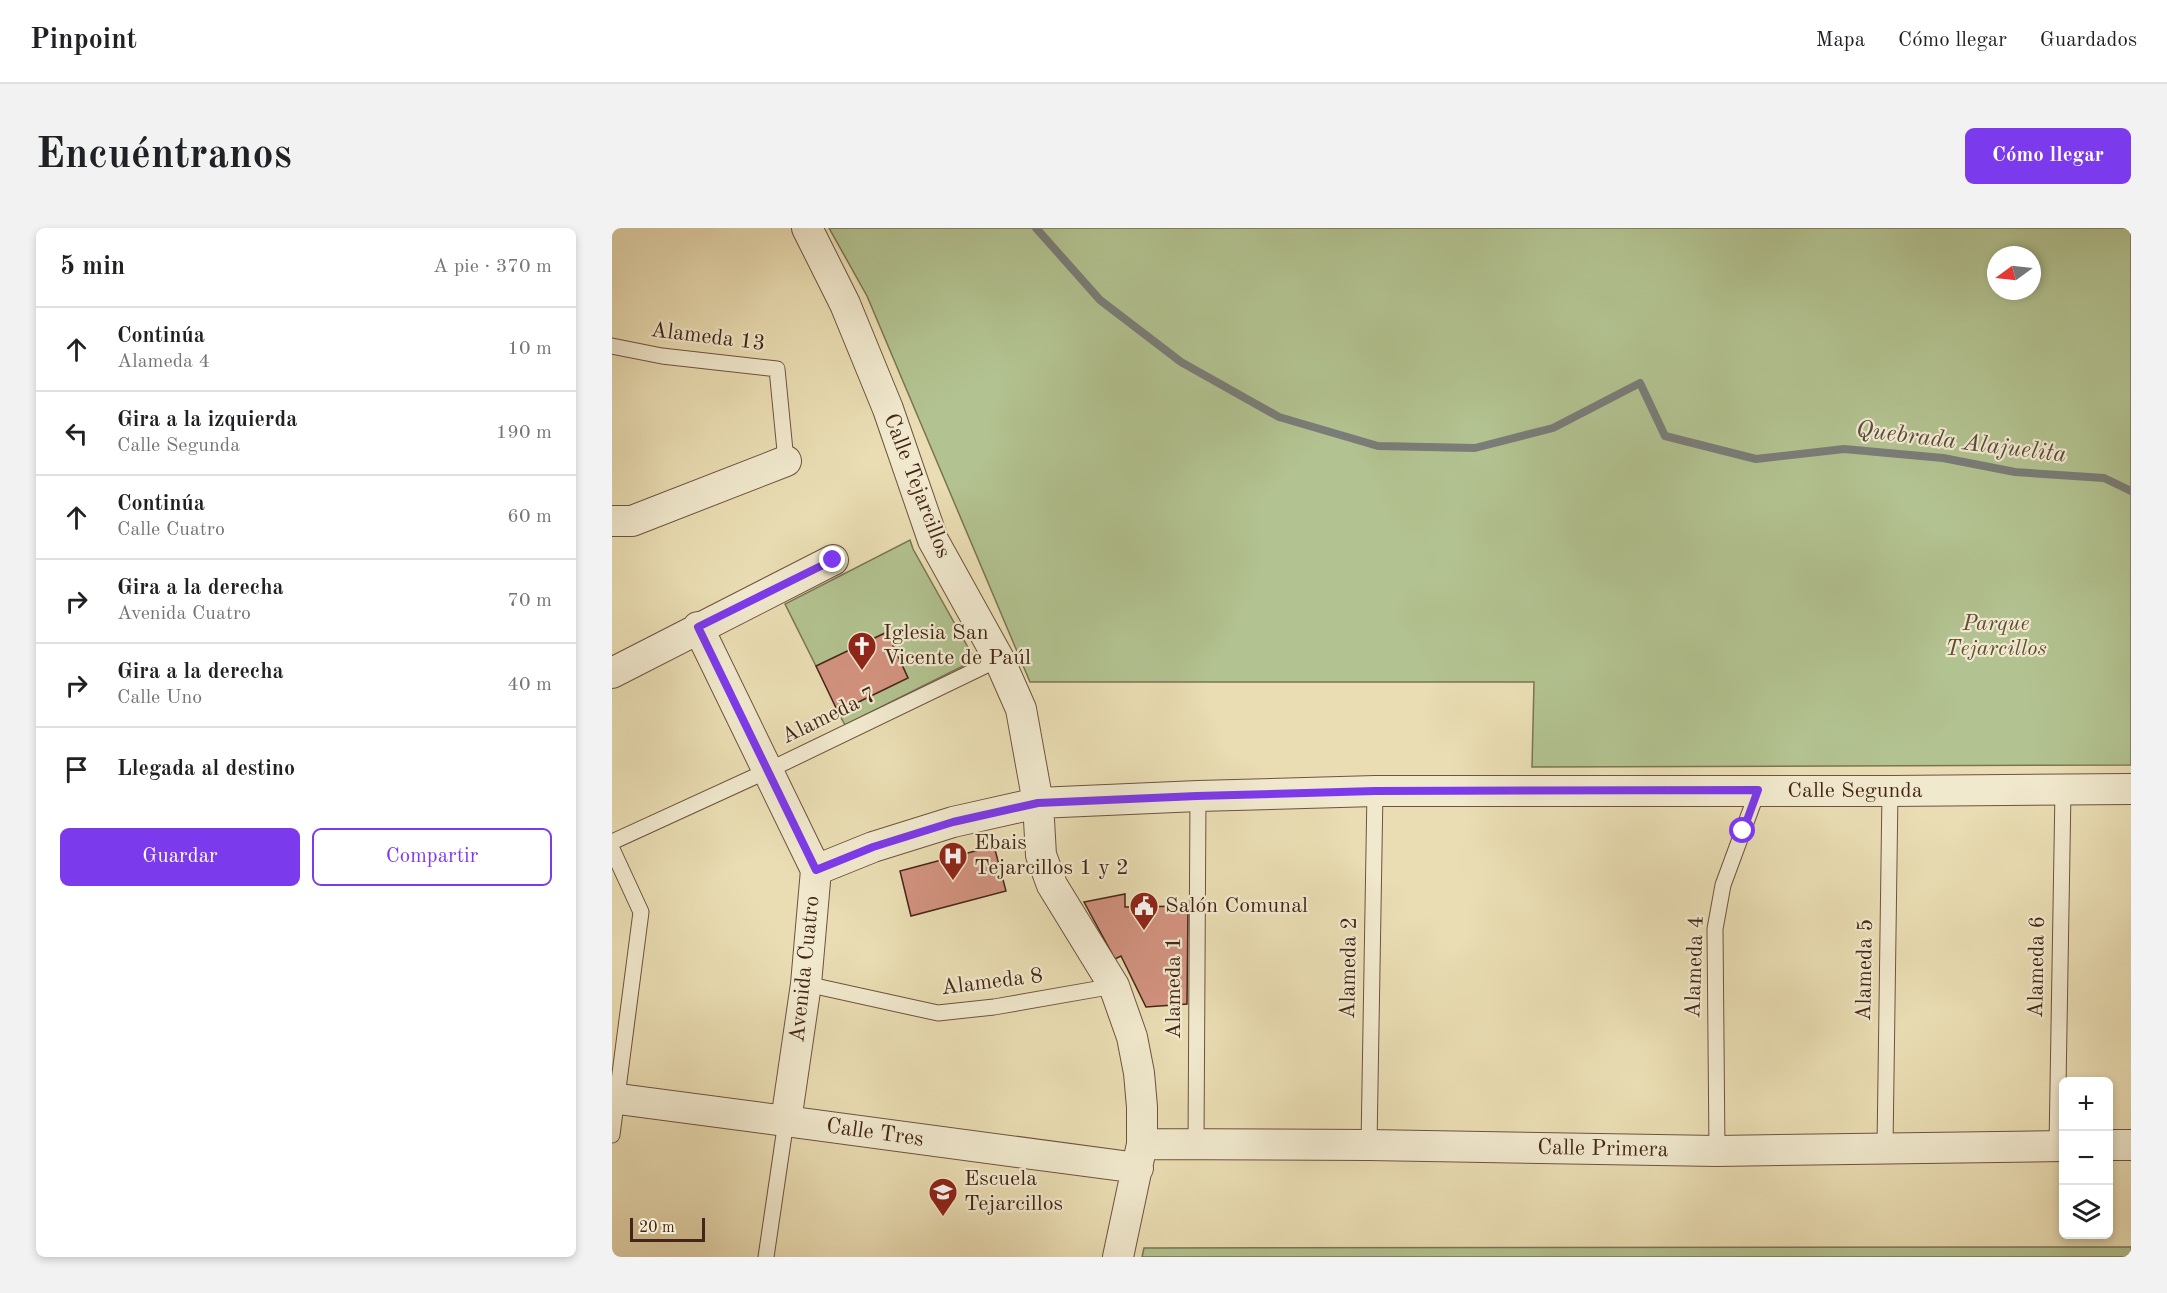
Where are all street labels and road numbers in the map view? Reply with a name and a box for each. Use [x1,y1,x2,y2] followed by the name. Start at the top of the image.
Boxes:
[649,319,767,355] street label: Alameda 13
[879,411,955,561] street label: Calle Tejarcillos
[778,684,880,748] street label: Alameda 7
[1787,780,1923,802] street label: Calle Segunda
[786,895,824,1043] street label: Avenida Cuatro
[1682,915,1708,1019] street label: Alameda 4
[2025,916,2049,1018] street label: Alameda 6
[1337,917,1361,1019] street label: Alameda 2
[1853,919,1877,1021] street label: Alameda 5
[1163,937,1185,1039] street label: Alameda 1
[940,965,1044,999] street label: Alameda 8
[825,1115,925,1151] street label: Calle Tres
[1537,1137,1669,1161] street label: Calle Primera

